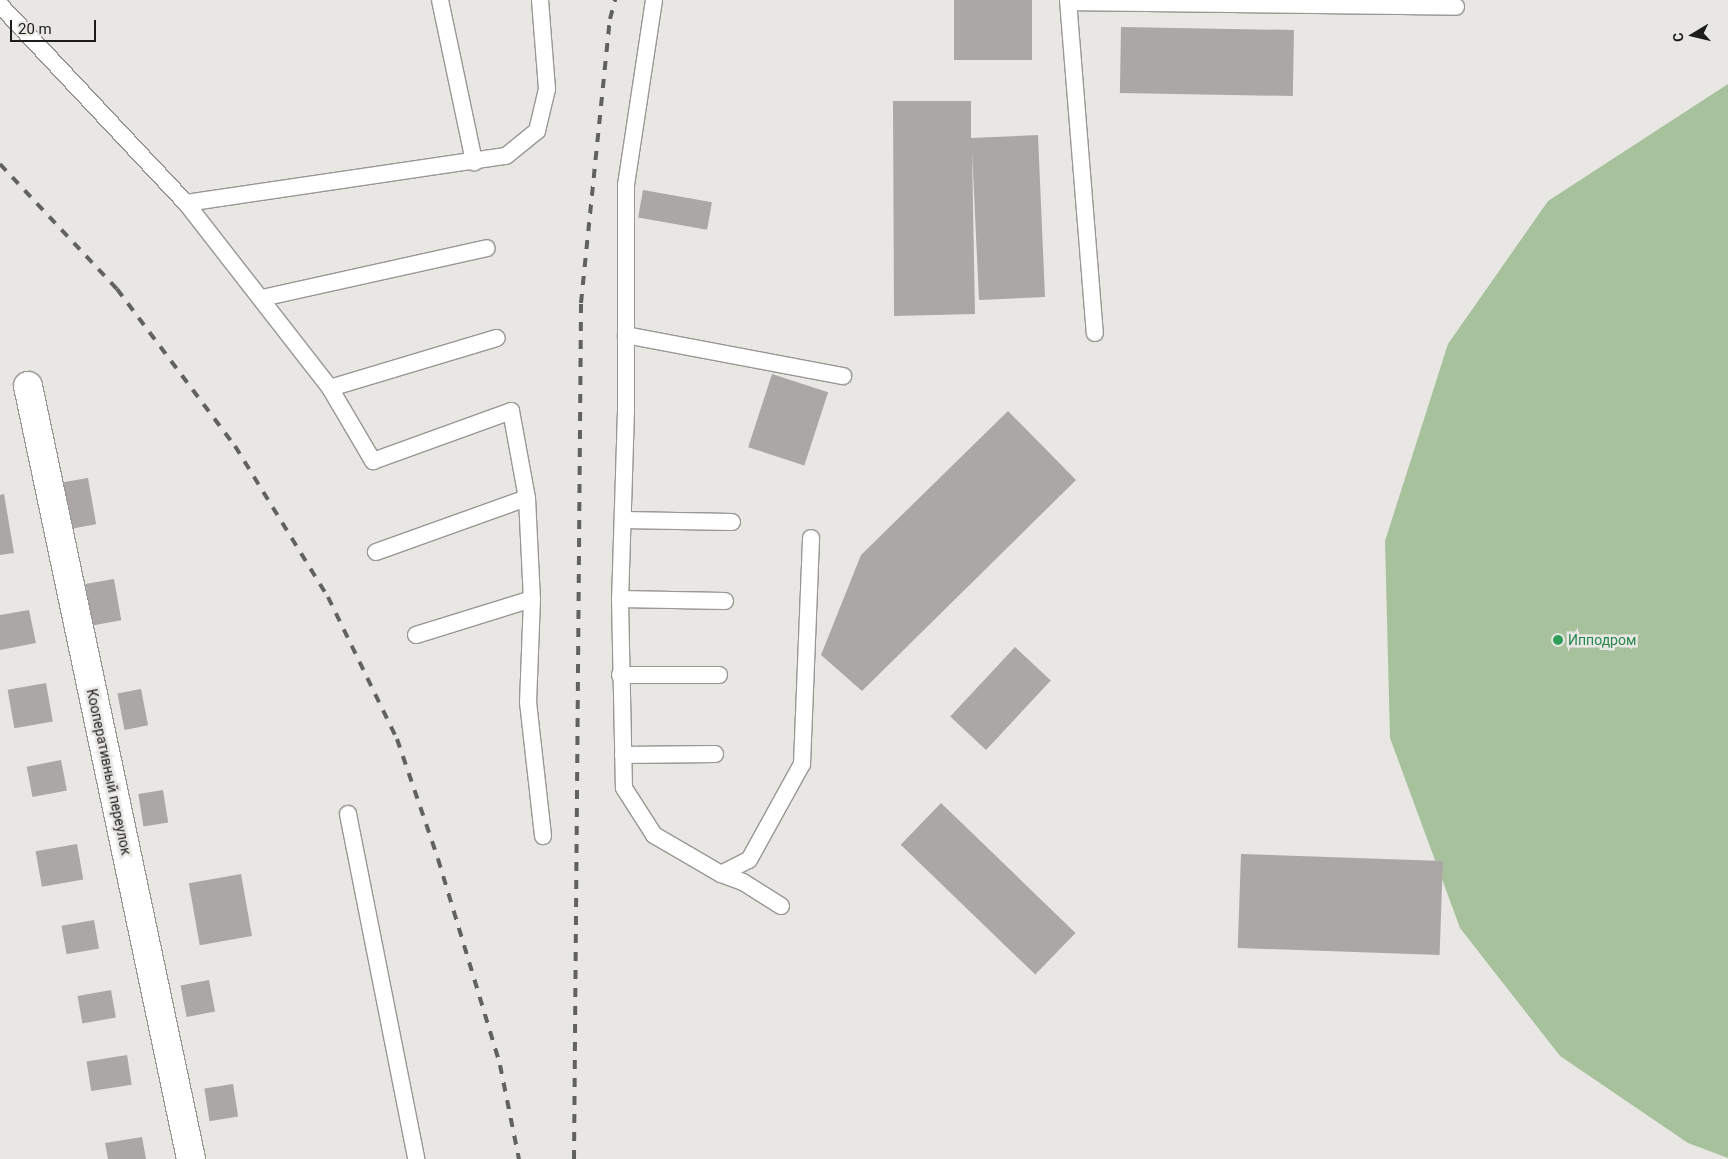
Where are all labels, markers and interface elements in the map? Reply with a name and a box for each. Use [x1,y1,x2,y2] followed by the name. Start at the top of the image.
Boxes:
[12,10,99,42] scale bar
[1668,10,1718,60] north arrow
[18,20,52,38] text: 20 m
[1670,32,1687,43] text: С
[1568,632,1636,648] place label: Ипподром
[1552,634,1564,646] marker: Ипподром
[83,687,135,857] street label: Кооперативный переулок

